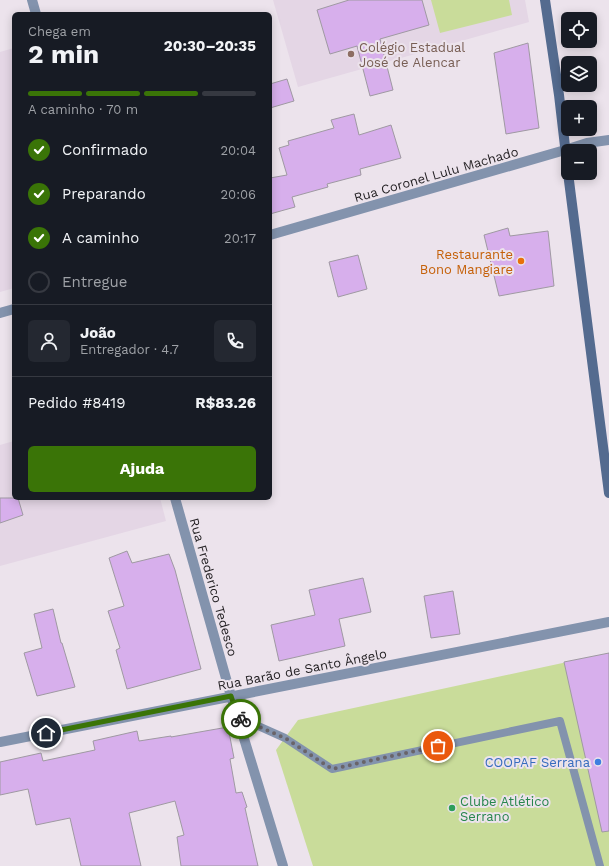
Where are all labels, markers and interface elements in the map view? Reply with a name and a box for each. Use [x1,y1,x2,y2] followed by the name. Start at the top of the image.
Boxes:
[561,12,597,180] map controls
[561,12,597,48] button: locate
[28,24,91,39] text: Chega em
[164,37,256,55] text: 20:30–20:35
[28,39,99,69] text: 2 min
[359,40,465,70] place label: Colégio Estadual José de Alencar
[346,49,356,59] marker: Colégio Estadual José de Alencar
[561,56,597,92] button: layers
[561,100,597,136] button: +
[28,102,138,117] text: A caminho · 70 m
[28,139,50,161] icon: check
[62,141,148,159] text: Confirmado
[220,143,256,158] text: 20:04
[352,144,520,205] street label: Rua Coronel Lulu Machado
[561,144,597,180] button: −
[28,183,50,205] icon: check
[62,185,146,203] text: Preparando
[220,187,256,202] text: 20:06
[28,227,50,249] icon: check
[62,229,139,247] text: A caminho
[224,231,256,246] text: 20:17
[420,247,513,277] place label: Restaurante Bono Mangiare
[516,256,526,266] marker: Restaurante Bono Mangiare
[62,273,127,291] text: Entregue
[28,320,70,362] button: person
[214,320,256,362] button: phone
[80,324,116,342] text: João
[80,342,179,357] text: Entregador · 4.7
[28,394,125,412] text: Pedido #8419
[195,394,256,412] text: R$83.26
[28,446,256,492] button: Ajuda
[187,516,241,658] street label: Rua Frederico Tedesco
[216,645,388,693] street label: Rua Barão de Santo Ângelo
[221,699,261,739] courier
[230,708,252,730] icon: bike
[29,716,63,750] pin
[35,722,57,744] icon: home
[421,729,455,763] pin
[427,735,449,757] icon: bag
[485,755,591,770] place label: COOPAF Serrana
[593,757,603,767] marker: COOPAF Serrana
[460,794,550,824] place label: Clube Atlético Serrano
[447,803,457,813] marker: Clube Atlético Serrano

